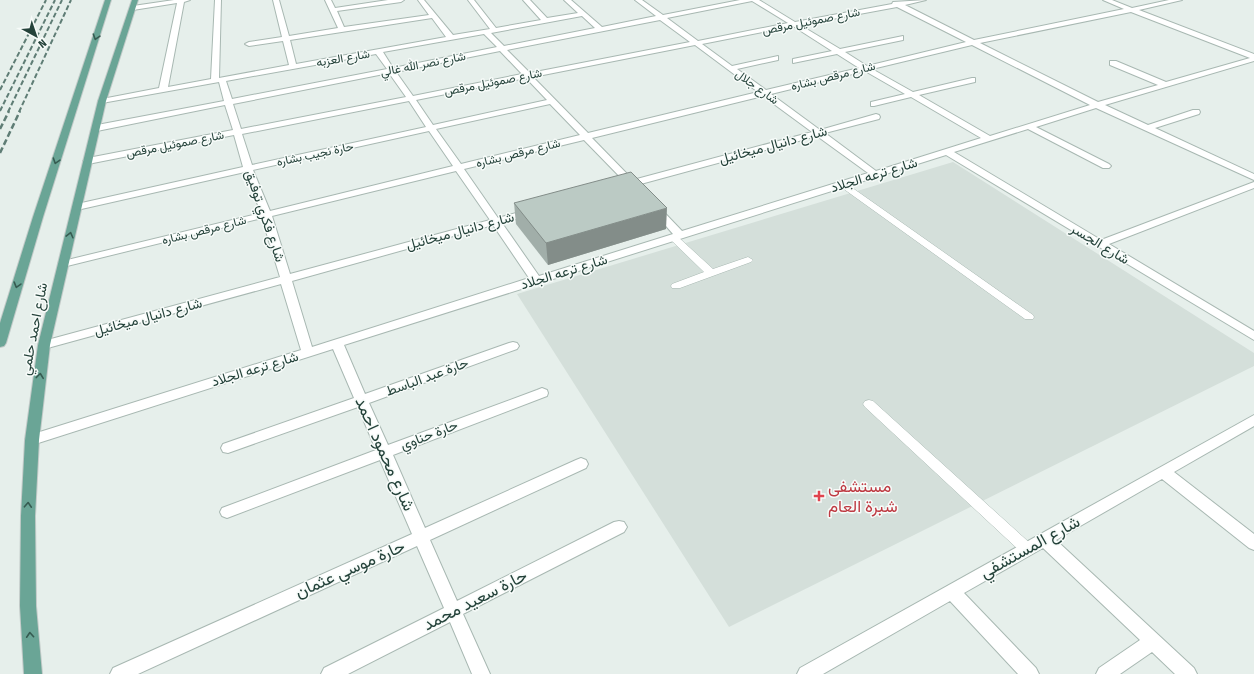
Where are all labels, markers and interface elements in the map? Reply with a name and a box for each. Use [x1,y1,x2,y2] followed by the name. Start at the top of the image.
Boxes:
[761,5,862,39] street label: شارع صموئيل مرقص
[16,16,56,56] north arrow
[92,33,101,40] one-way arrow
[35,36,49,50] text: N
[315,46,371,72] street label: شارع العزبه
[379,49,467,82] street label: شارع نصر الله غالي
[789,59,877,95] street label: شارع مرقص بشاره
[443,66,544,100] street label: شارع صموئيل مرقص
[732,67,781,109] street label: شارع جلال
[717,122,830,170] street label: شارع دانيال ميخائيل
[125,128,226,162] street label: شارع صموئيل مرقص
[474,136,562,172] street label: شارع مرقص بشاره
[275,139,355,170] street label: حارة نجيب بشاره
[829,154,920,198] street label: شارع ترعه الجلاد
[52,157,61,164] one-way arrow
[238,168,289,265] street label: شارع فكري توفيق
[404,208,517,256] street label: شارع دانيال ميخائيل
[160,213,248,249] street label: شارع مرقص بشاره
[1066,219,1132,270] street label: شارع الجسر
[66,232,74,238] one-way arrow
[519,251,610,295] street label: شارع ترعه الجلاد
[13,281,22,288] one-way arrow
[17,281,54,377] street label: شارع احمد حلمي
[92,294,205,342] street label: شارع دانيال ميخائيل
[210,348,301,392] street label: شارع ترعه الجلاد
[383,354,471,400] street label: حارة عبد الباسط
[35,373,44,379] one-way arrow
[350,394,419,515] street label: شارع محمود احمد
[398,416,461,457] street label: حارة حناوي
[828,476,898,517] place label: مستشفى شبرة العام
[813,490,825,502] marker: مستشفى شبرة العام
[24,502,33,508] one-way arrow
[976,511,1085,586] street label: شارع المستشفي
[292,535,409,605] street label: حارة موسي عثمان
[419,565,531,635] street label: حارة سعيد محمد
[26,632,35,638] one-way arrow

